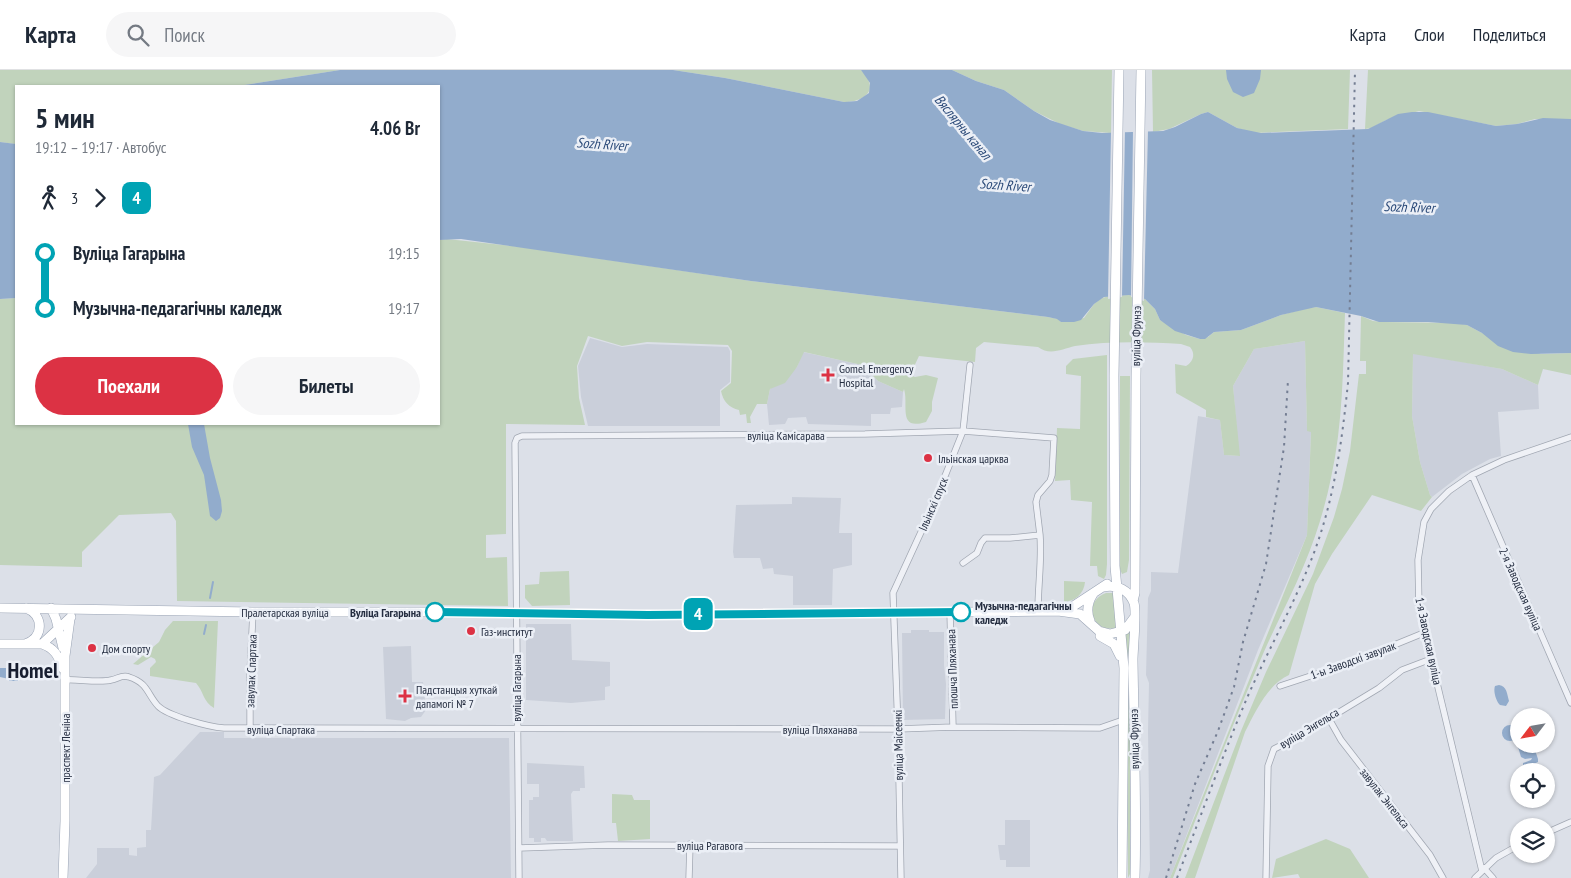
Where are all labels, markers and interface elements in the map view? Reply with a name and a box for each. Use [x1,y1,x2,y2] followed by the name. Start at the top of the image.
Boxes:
[106,12,456,57] search box
[25,19,76,50] text: Карта
[124,21,152,49] icon: search
[164,23,205,47] text: Поиск
[1349,23,1386,46] text: Карта
[1414,23,1445,46] text: Слои
[1473,23,1546,46] text: Поделиться
[931,91,996,164] water label: Вяслярны канал
[35,99,95,136] text: 5 мин
[370,116,420,140] text: 4.06 Br
[576,133,630,155] water label: Sozh River
[35,137,167,157] text: 19:12 – 19:17 · Автобус
[979,174,1033,196] water label: Sozh River
[35,184,63,212] icon: walk
[86,184,114,212] icon: forward
[132,186,141,209] text: 4
[71,188,78,208] text: 3
[1383,197,1437,217] water label: Sozh River
[73,241,185,265] text: Вуліца Гагарына
[388,243,420,263] text: 19:15
[73,296,282,320] text: Музычна-педагагічны каледж
[388,298,420,318] text: 19:17
[1128,305,1144,366] street label: вуліца Фрунзэ
[35,357,223,415] button: Поехали
[233,357,420,415] button: Билеты
[839,361,914,390] place label: Gomel Emergency Hospital
[821,368,835,382] marker: Gomel Emergency Hospital
[747,428,825,443] street label: вуліца Камісарава
[938,451,1009,466] place label: Ільінская царква
[922,452,934,464] marker: Ільінская царква
[915,475,951,533] street label: Ільінскі спуск
[1496,545,1546,633] street label: 2-я Заводская вуліца
[1412,596,1446,686] street label: 1-я Заводская вуліца
[682,598,714,630] line badge: 4
[975,598,1072,627] place label: Музычна-педагагічны каледж
[425,602,445,622] marker: Вуліца Гагарына
[694,602,702,625] text: 4
[951,602,971,622] marker: Музычна-педагагічны каледж
[241,605,329,620] street label: Пралетарская вуліца
[350,605,421,620] place label: Вуліца Гагарына
[481,624,533,639] place label: Газ-институт
[465,625,477,637] marker: Газ-институт
[943,629,961,709] street label: плошча Пляханава
[242,634,260,708] street label: завулак Спартака
[1308,637,1398,682] street label: 1-ы Заводскі завулак
[102,641,151,656] place label: Дом спорту
[86,642,98,654] marker: Дом спорту
[509,654,524,722] street label: вуліца Гагарына
[8,656,59,684] district label: Homel
[416,682,497,711] place label: Падстанцыя хуткай дапамогі № 7
[398,689,412,703] marker: Падстанцыя хуткай дапамогі № 7
[1277,704,1342,752] street label: вуліца Энгельса
[1126,708,1142,769] street label: вуліца Фрунзэ
[1510,708,1555,752] north arrow
[1510,708,1555,863] map controls
[890,710,906,780] street label: вуліца Маісеенкі
[58,713,73,783] street label: праспект Леніна
[247,722,315,737] street label: вуліца Спартака
[783,722,857,737] street label: вуліца Пляханава
[1510,763,1555,808] button: locate
[1357,765,1413,831] street label: завулак Энгельса
[1510,818,1555,863] button: layers
[677,838,743,853] street label: вуліца Рагавога

